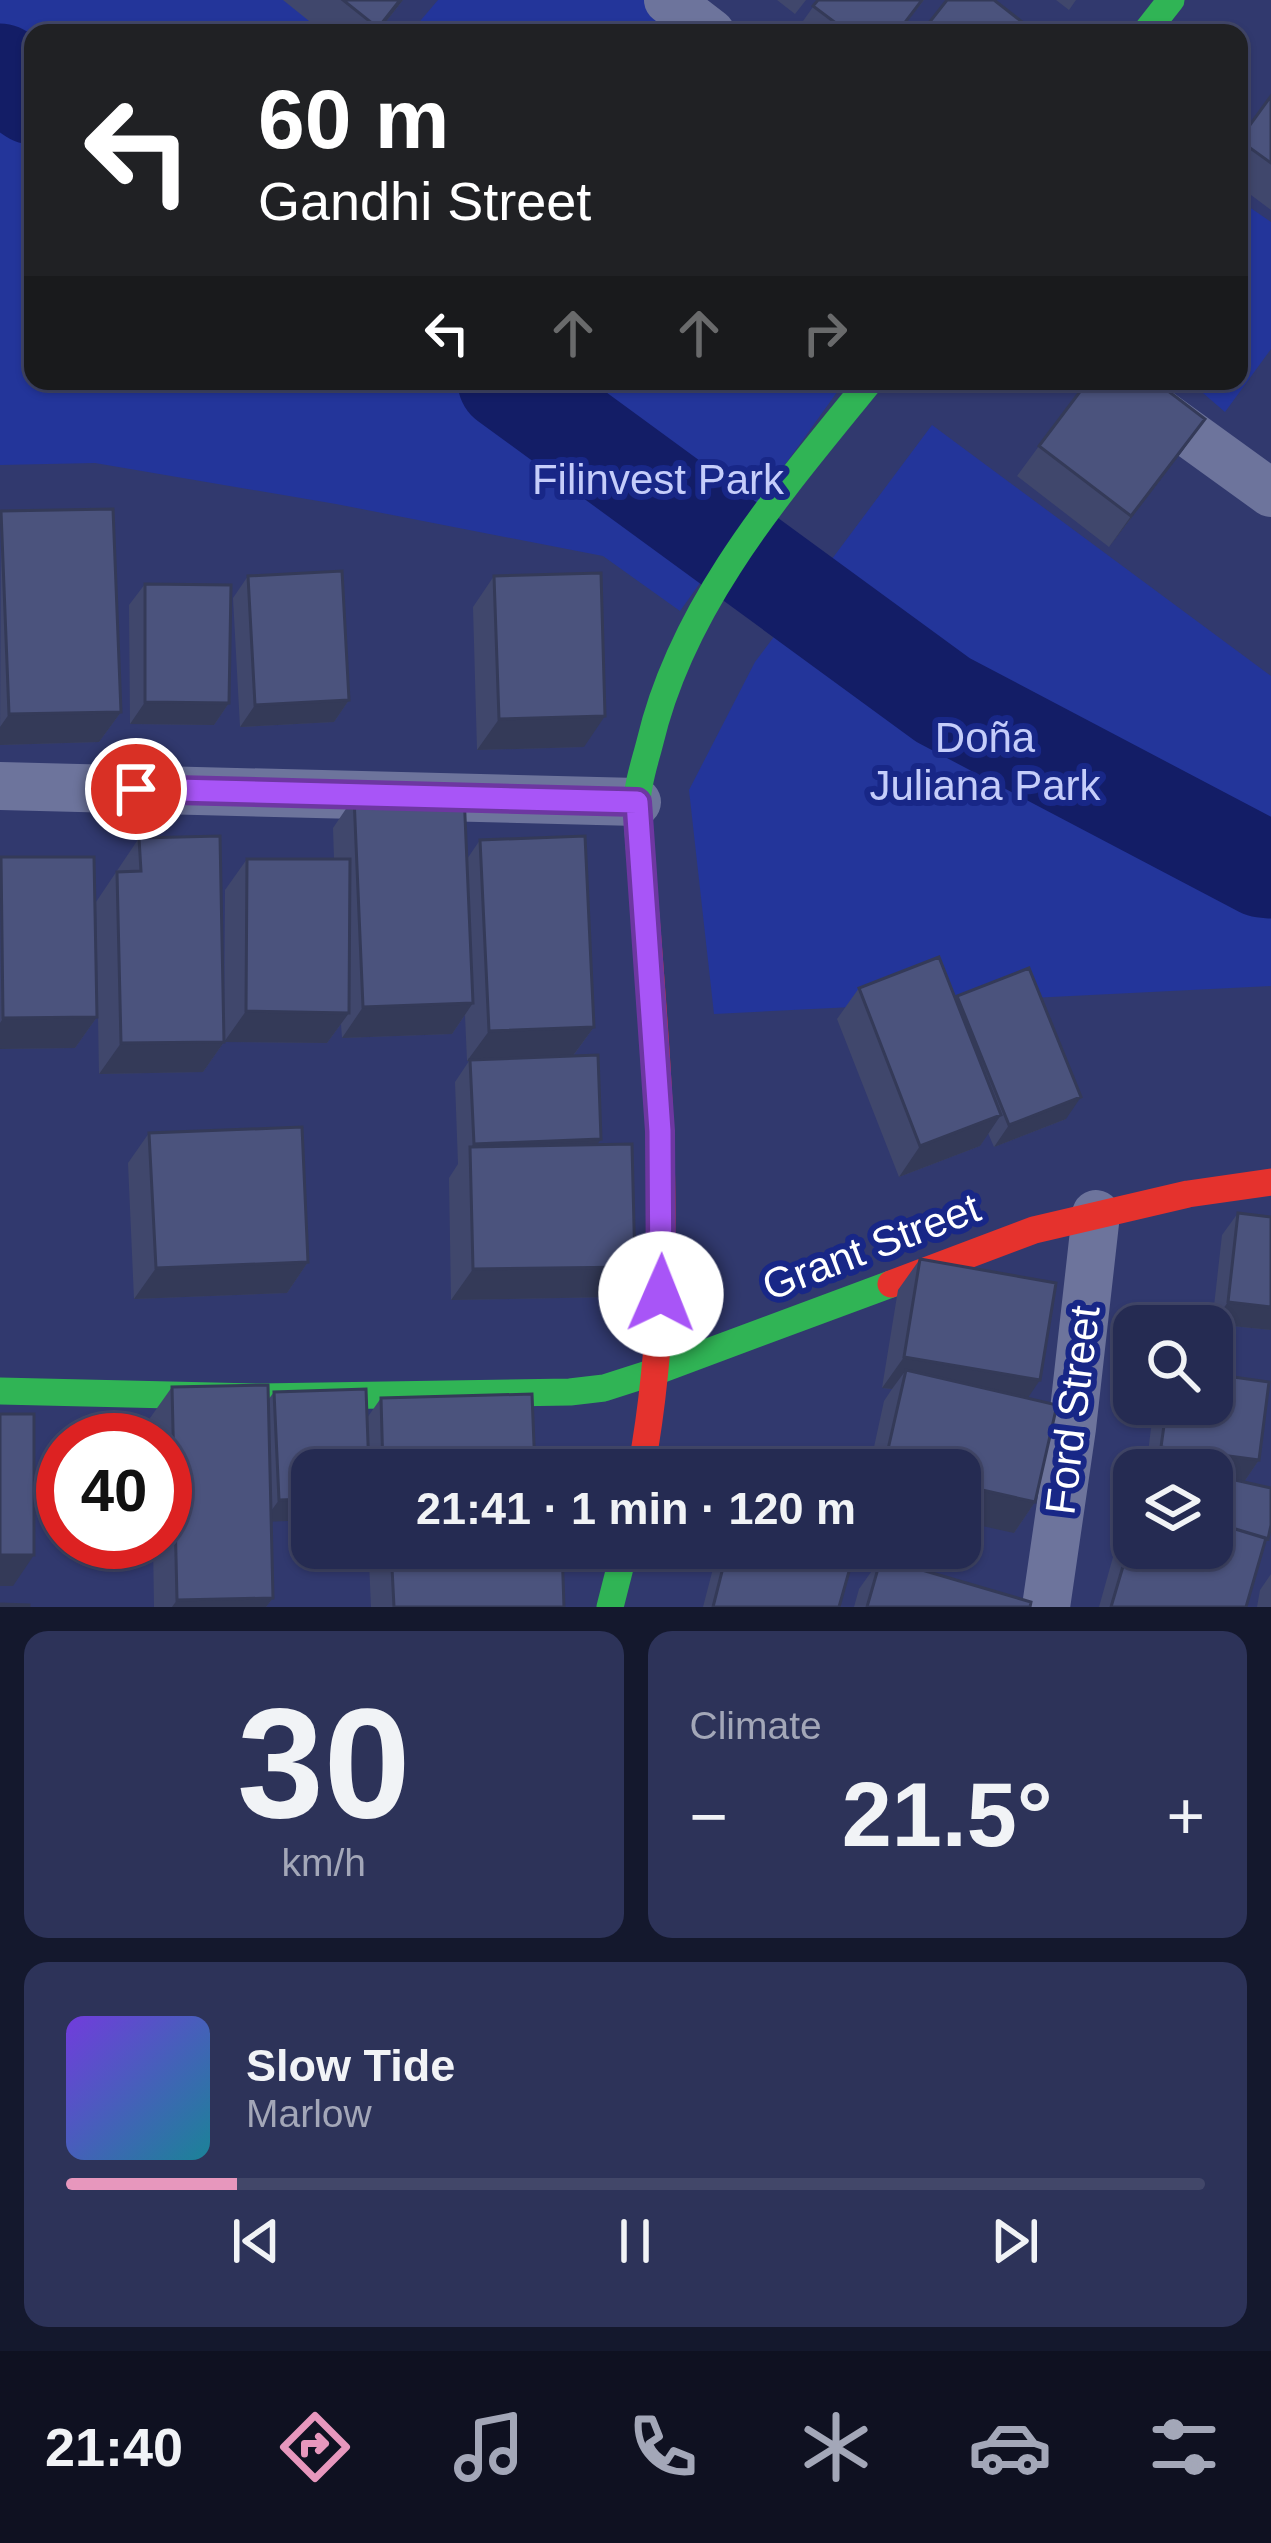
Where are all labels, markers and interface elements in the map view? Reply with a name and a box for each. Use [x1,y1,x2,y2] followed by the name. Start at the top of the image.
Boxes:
[60,72,216,228] icon: left
[258,72,449,166] text: 60 m
[258,171,591,231] text: Gandhi Street
[414,300,480,366] icon: left
[540,300,606,366] icon: ahead
[666,300,732,366] icon: ahead
[792,300,858,366] icon: right
[532,456,785,503] park label: Filinvest Park
[869,714,1102,809] park label: Doña Juliana Park
[85,738,187,840] pin
[103,756,169,822] icon: arrive
[756,1183,987,1309] street label: Grant Street
[598,1231,724,1357] position arrow
[1036,1303,1109,1517] street label: Ford Street
[1113,1305,1233,1569] map controls
[1113,1305,1233,1425] button: search
[36,1413,192,1569] speed limit sign: 40
[1113,1449,1233,1569] button: layers
[416,1483,856,1534] text: 21:41 · 1 min · 120 m
[237,1676,411,1850] text: 30
[690,1704,822,1747] text: Climate
[842,1765,1053,1865] text: 21.5°
[690,1779,728,1853] text: −
[1166,1779,1205,1853] text: +
[281,1841,366,1884] text: km/h
[246,2040,455,2091] text: Slow Tide
[246,2092,372,2135] text: Marlow
[223,2208,289,2274] icon: previous
[602,2208,668,2274] icon: pause
[982,2208,1048,2274] icon: next
[273,2405,357,2489] icon: directions
[447,2405,531,2489] icon: music
[621,2405,705,2489] icon: phone
[794,2405,878,2489] icon: climate
[968,2405,1052,2489] icon: car
[1142,2405,1226,2489] icon: filters
[45,2417,183,2477] text: 21:40

